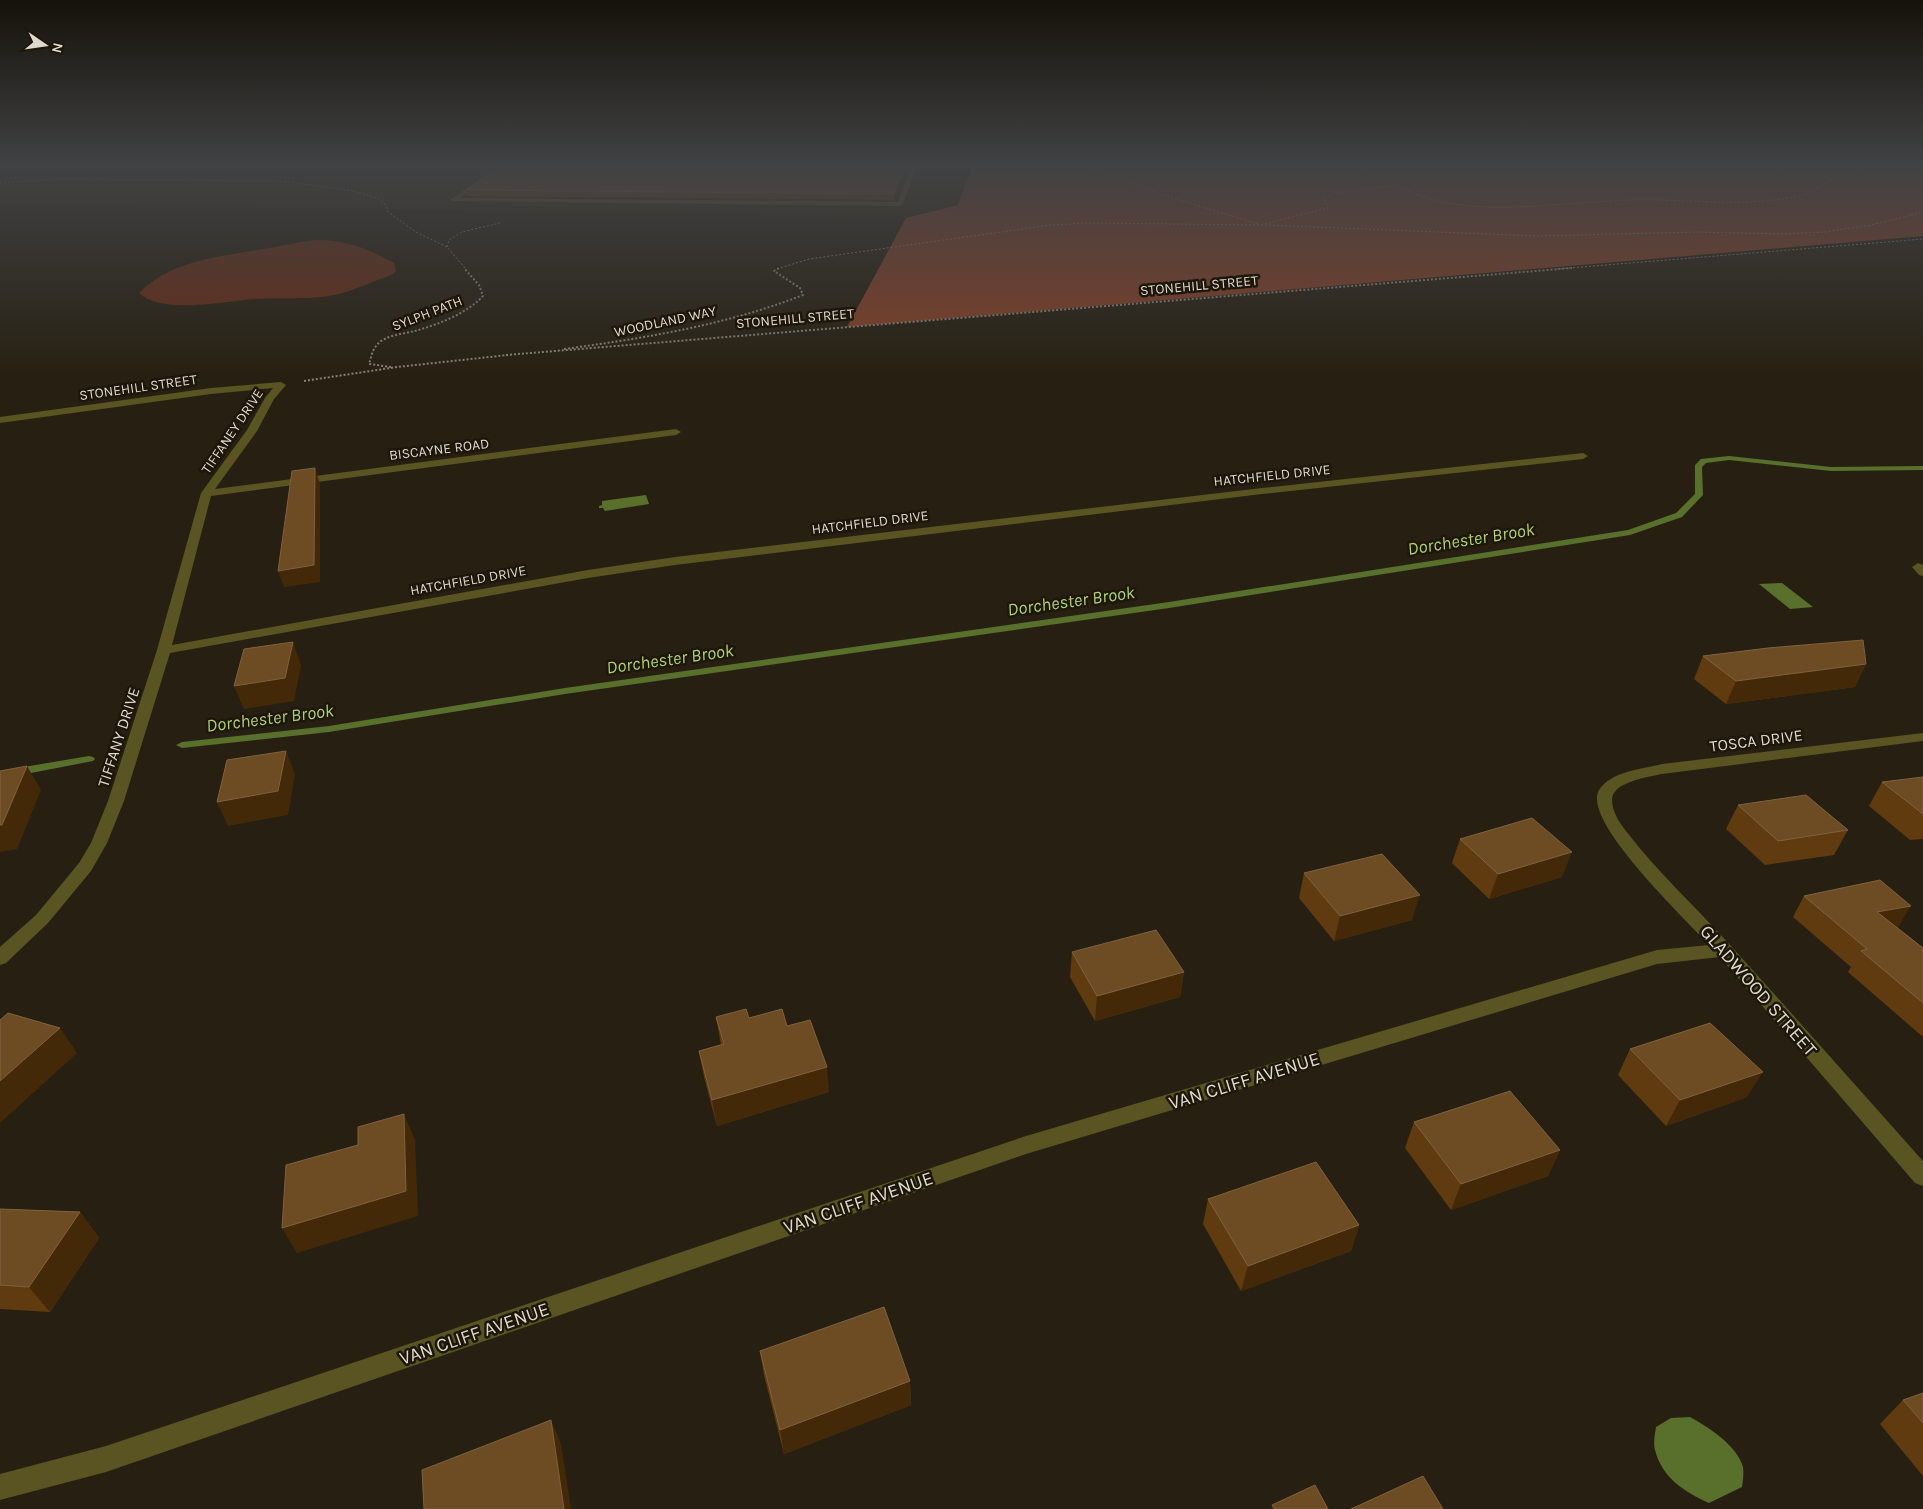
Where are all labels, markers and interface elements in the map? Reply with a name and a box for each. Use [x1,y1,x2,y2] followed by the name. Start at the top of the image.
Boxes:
[20,20,70,70] north arrow
[48,41,67,55] text: N
[1139,272,1259,299] street label: STONEHILL STREET
[390,292,465,335] street label: SYLPH PATH
[612,302,718,341] street label: WOODLAND WAY
[735,305,855,332] street label: STONEHILL STREET
[78,371,198,404] street label: STONEHILL STREET
[198,386,267,477] street label: TIFFANEY DRIVE
[388,435,490,464] street label: BISCAYNE ROAD
[1213,461,1331,490] street label: HATCHFIELD DRIVE
[811,507,929,538] street label: HATCHFIELD DRIVE
[1406,518,1537,560] water label: Dorchester Brook
[409,562,527,599] street label: HATCHFIELD DRIVE
[1006,581,1137,621] water label: Dorchester Brook
[605,639,736,679] water label: Dorchester Brook
[93,685,144,789] street label: TIFFANY DRIVE
[205,699,336,737] water label: Dorchester Brook
[1708,725,1804,756] street label: TOSCA DRIVE
[1695,921,1822,1061] street label: GLADWOOD STREET
[1166,1048,1322,1114] street label: VAN CLIFF AVENUE
[781,1167,936,1239] street label: VAN CLIFF AVENUE
[397,1298,552,1370] street label: VAN CLIFF AVENUE

